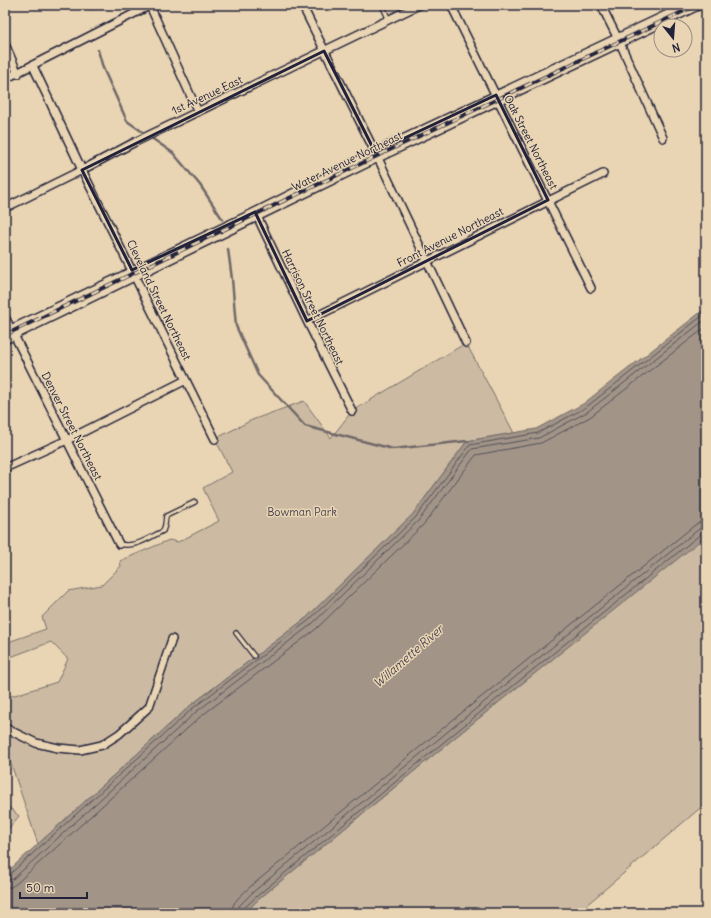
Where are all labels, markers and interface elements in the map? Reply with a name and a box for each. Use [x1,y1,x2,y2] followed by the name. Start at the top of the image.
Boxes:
[653,18,693,58] north arrow
[670,40,682,55] text: N
[169,72,245,118] street label: 1st Avenue East
[501,92,561,192] street label: Oak Street Northeast
[289,128,405,194] street label: Water Avenue Northeast
[394,204,506,270] street label: Front Avenue Northeast
[124,238,194,363] street label: Cleveland Street Northeast
[279,247,347,367] street label: Harrison Street Northeast
[39,370,105,483] street label: Denver Street Northeast
[267,505,337,519] park label: Bowman Park
[370,620,448,690] water label: Willamette River
[20,874,87,900] scale bar
[26,880,55,895] text: 50 m

